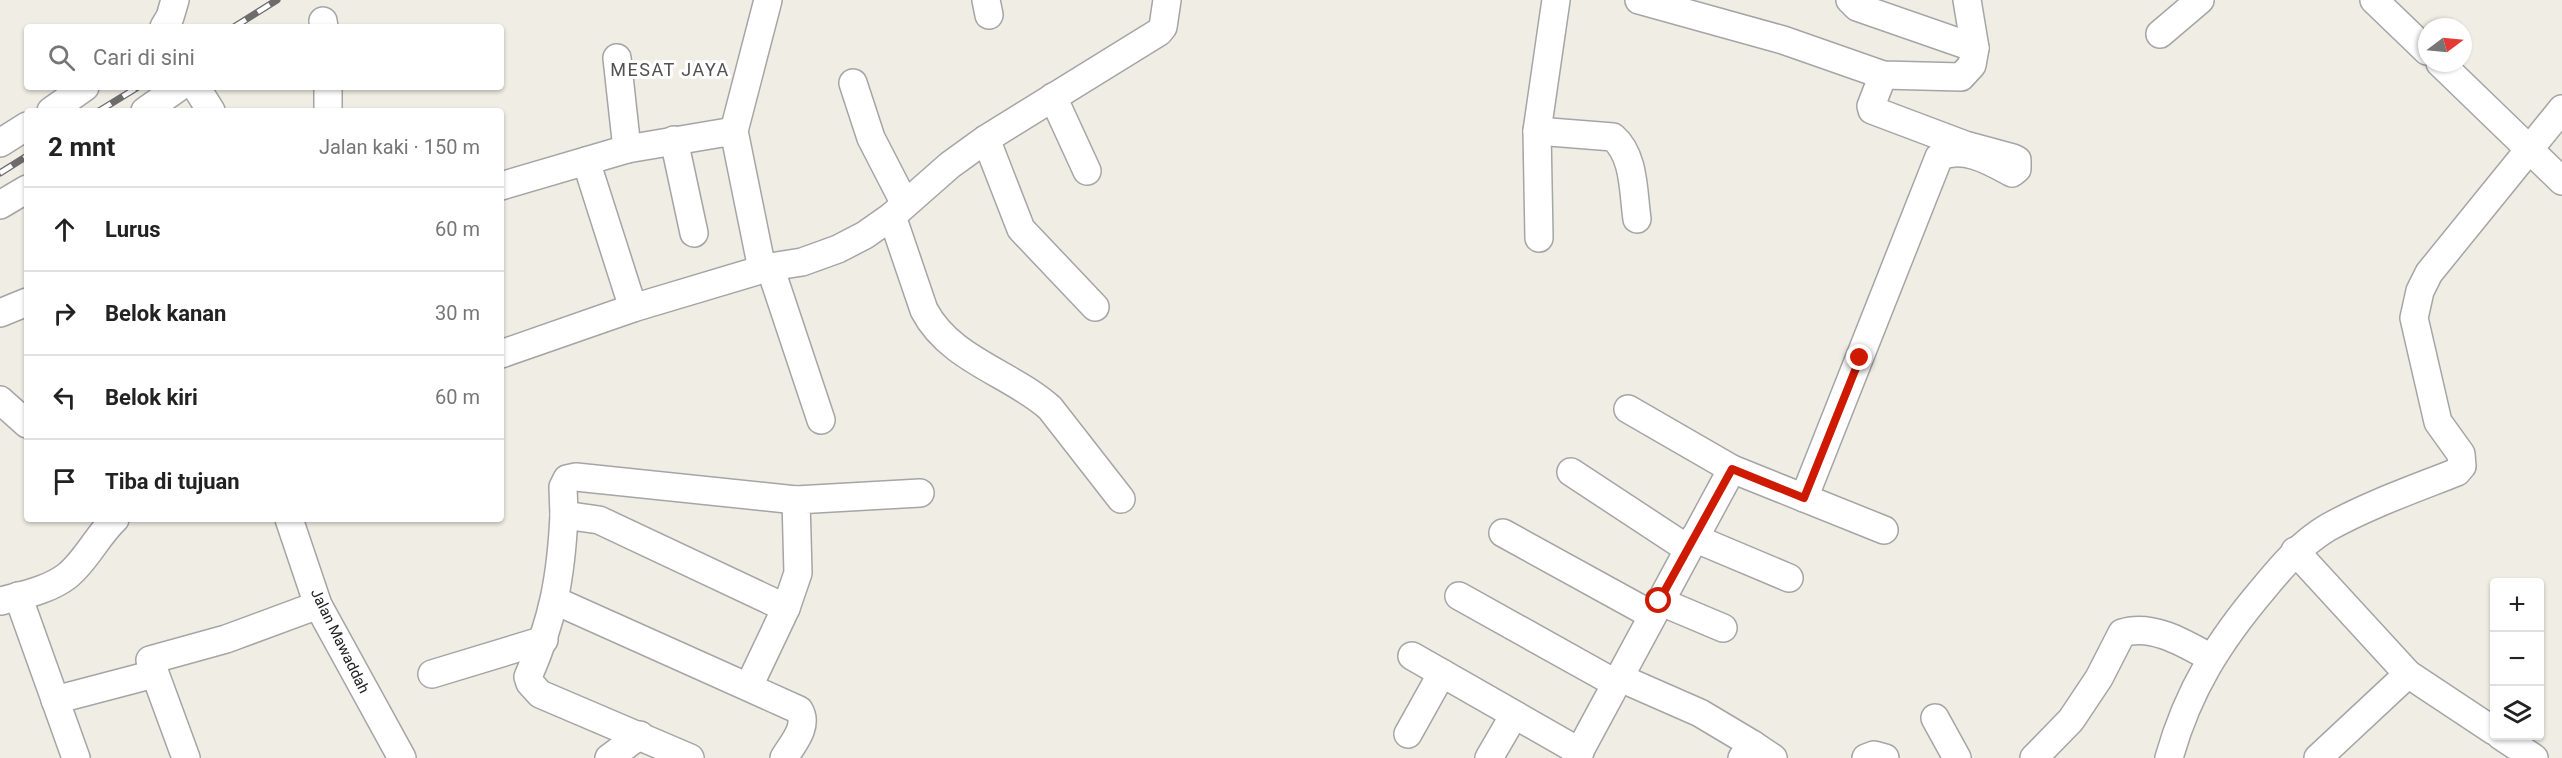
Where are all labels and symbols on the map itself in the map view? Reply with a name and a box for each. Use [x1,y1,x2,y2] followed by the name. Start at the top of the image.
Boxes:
[2418,18,2472,72] north arrow
[610,59,730,80] district label: MESAT JAYA
[1846,344,1872,370] route end
[307,586,373,696] street label: Jalan Mawaddah
[1645,587,1671,613] route start

